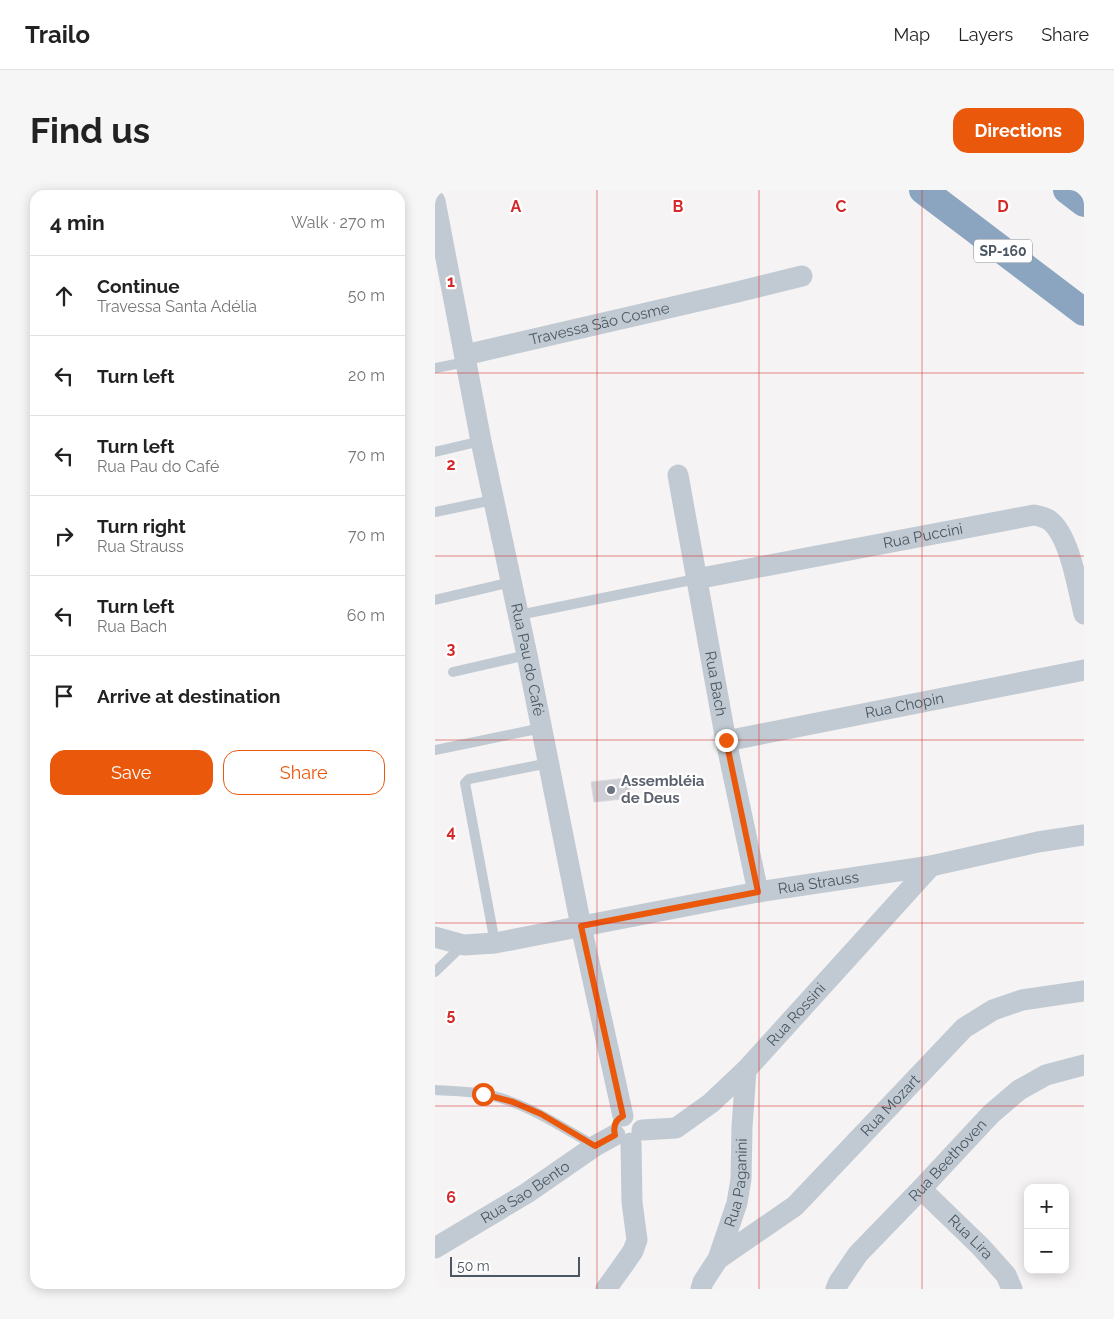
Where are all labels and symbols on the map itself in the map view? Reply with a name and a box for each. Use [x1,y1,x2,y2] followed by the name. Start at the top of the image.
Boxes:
[511,197,522,216] text: A
[673,197,684,216] text: B
[836,197,847,216] text: C
[997,197,1009,216] text: D
[974,239,1032,262] road number: SP-160
[447,272,455,291] text: 1
[528,299,671,349] street label: Travessa São Cosme
[446,455,456,474] text: 2
[882,520,964,552] street label: Rua Puccini
[507,602,548,718] street label: Rua Pau do Café
[447,639,456,658] text: 3
[701,650,730,718] street label: Rua Bach
[864,689,945,722] street label: Rua Chopin
[715,729,738,752] route end
[621,772,705,807] place label: Assembléia de Deus
[605,784,617,796] marker: Assembléia de Deus
[446,822,456,841] text: 4
[777,868,860,898] street label: Rua Strauss
[763,979,829,1050] street label: Rua Rossini
[447,1005,456,1024] text: 5
[857,1071,924,1140] street label: Rua Mozart
[472,1083,495,1106] route start
[905,1116,990,1205] street label: Rua Beethoven
[721,1138,751,1229] street label: Rua Paganini
[478,1157,573,1228] street label: Rua Sao Bento
[446,1188,456,1207] text: 6
[944,1211,997,1263] street label: Rua Lira
[450,1254,580,1277] scale bar

